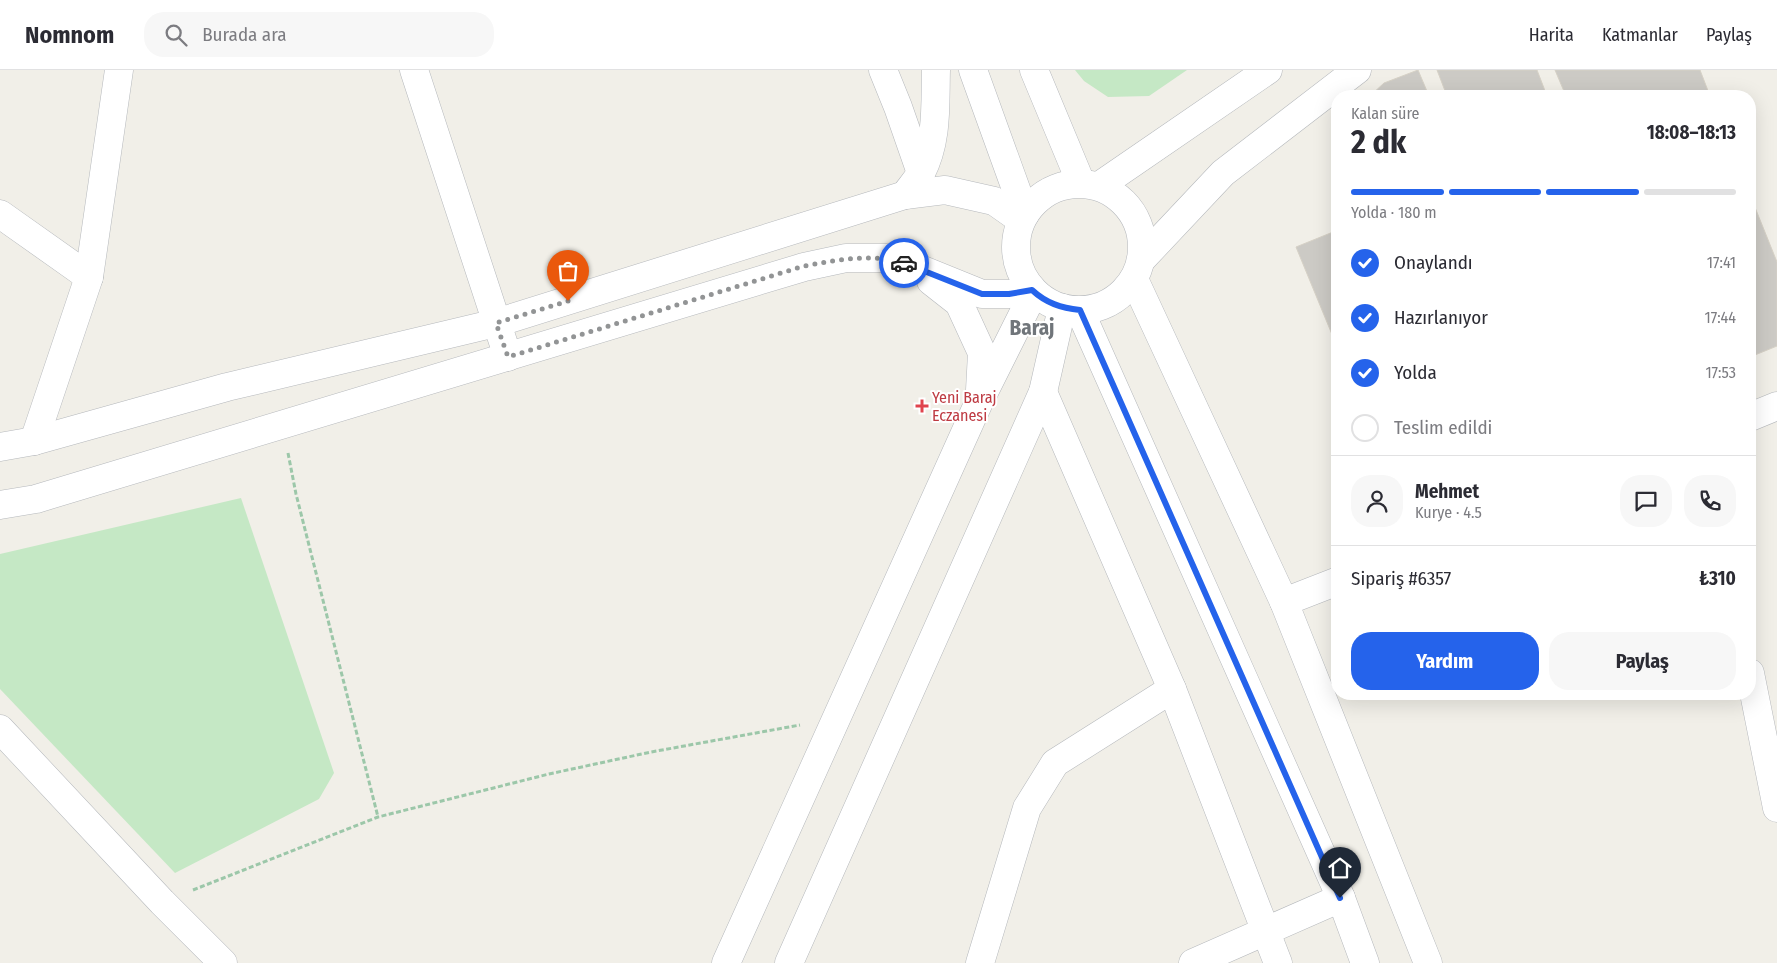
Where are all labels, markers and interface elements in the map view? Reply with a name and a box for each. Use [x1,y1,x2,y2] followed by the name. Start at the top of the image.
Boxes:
[144,12,494,57] search box
[25,21,114,49] text: Nomnom
[162,21,190,49] icon: search
[202,23,287,46] text: Burada ara
[1529,24,1574,46] text: Harita
[1602,24,1678,46] text: Katmanlar
[1706,24,1752,46] text: Paylaş
[1351,104,1419,123] text: Kalan süre
[1647,121,1736,144] text: 18:08–18:13
[1351,123,1406,161] text: 2 dk
[1351,203,1437,222] text: Yolda · 180 m
[879,238,929,288] courier
[890,249,918,277] icon: car
[1351,249,1379,277] icon: check
[547,250,589,301] pin
[1394,251,1473,274] text: Onaylandı
[1707,253,1736,272] text: 17:41
[554,257,582,285] icon: bag
[1351,304,1379,332] icon: check
[1394,306,1488,329] text: Hazırlanıyor
[1704,308,1736,327] text: 17:44
[1010,315,1054,341] district label: Baraj
[1351,359,1379,387] icon: check
[1394,361,1437,384] text: Yolda
[1705,363,1736,382] text: 17:53
[932,388,997,425] place label: Yeni Baraj Eczanesi
[916,400,928,412] marker: Yeni Baraj Eczanesi
[1394,416,1492,439] text: Teslim edildi
[1351,475,1403,527] button: person
[1620,475,1672,527] button: chat
[1684,475,1736,527] button: phone
[1415,480,1479,503] text: Mehmet
[1415,503,1482,522] text: Kurye · 4.5
[1351,567,1451,590] text: Sipariş #6357
[1699,567,1736,590] text: ₺310
[1351,632,1539,690] button: Yardım
[1549,632,1736,690] button: Paylaş
[1319,847,1361,898] pin
[1326,854,1354,882] icon: home

